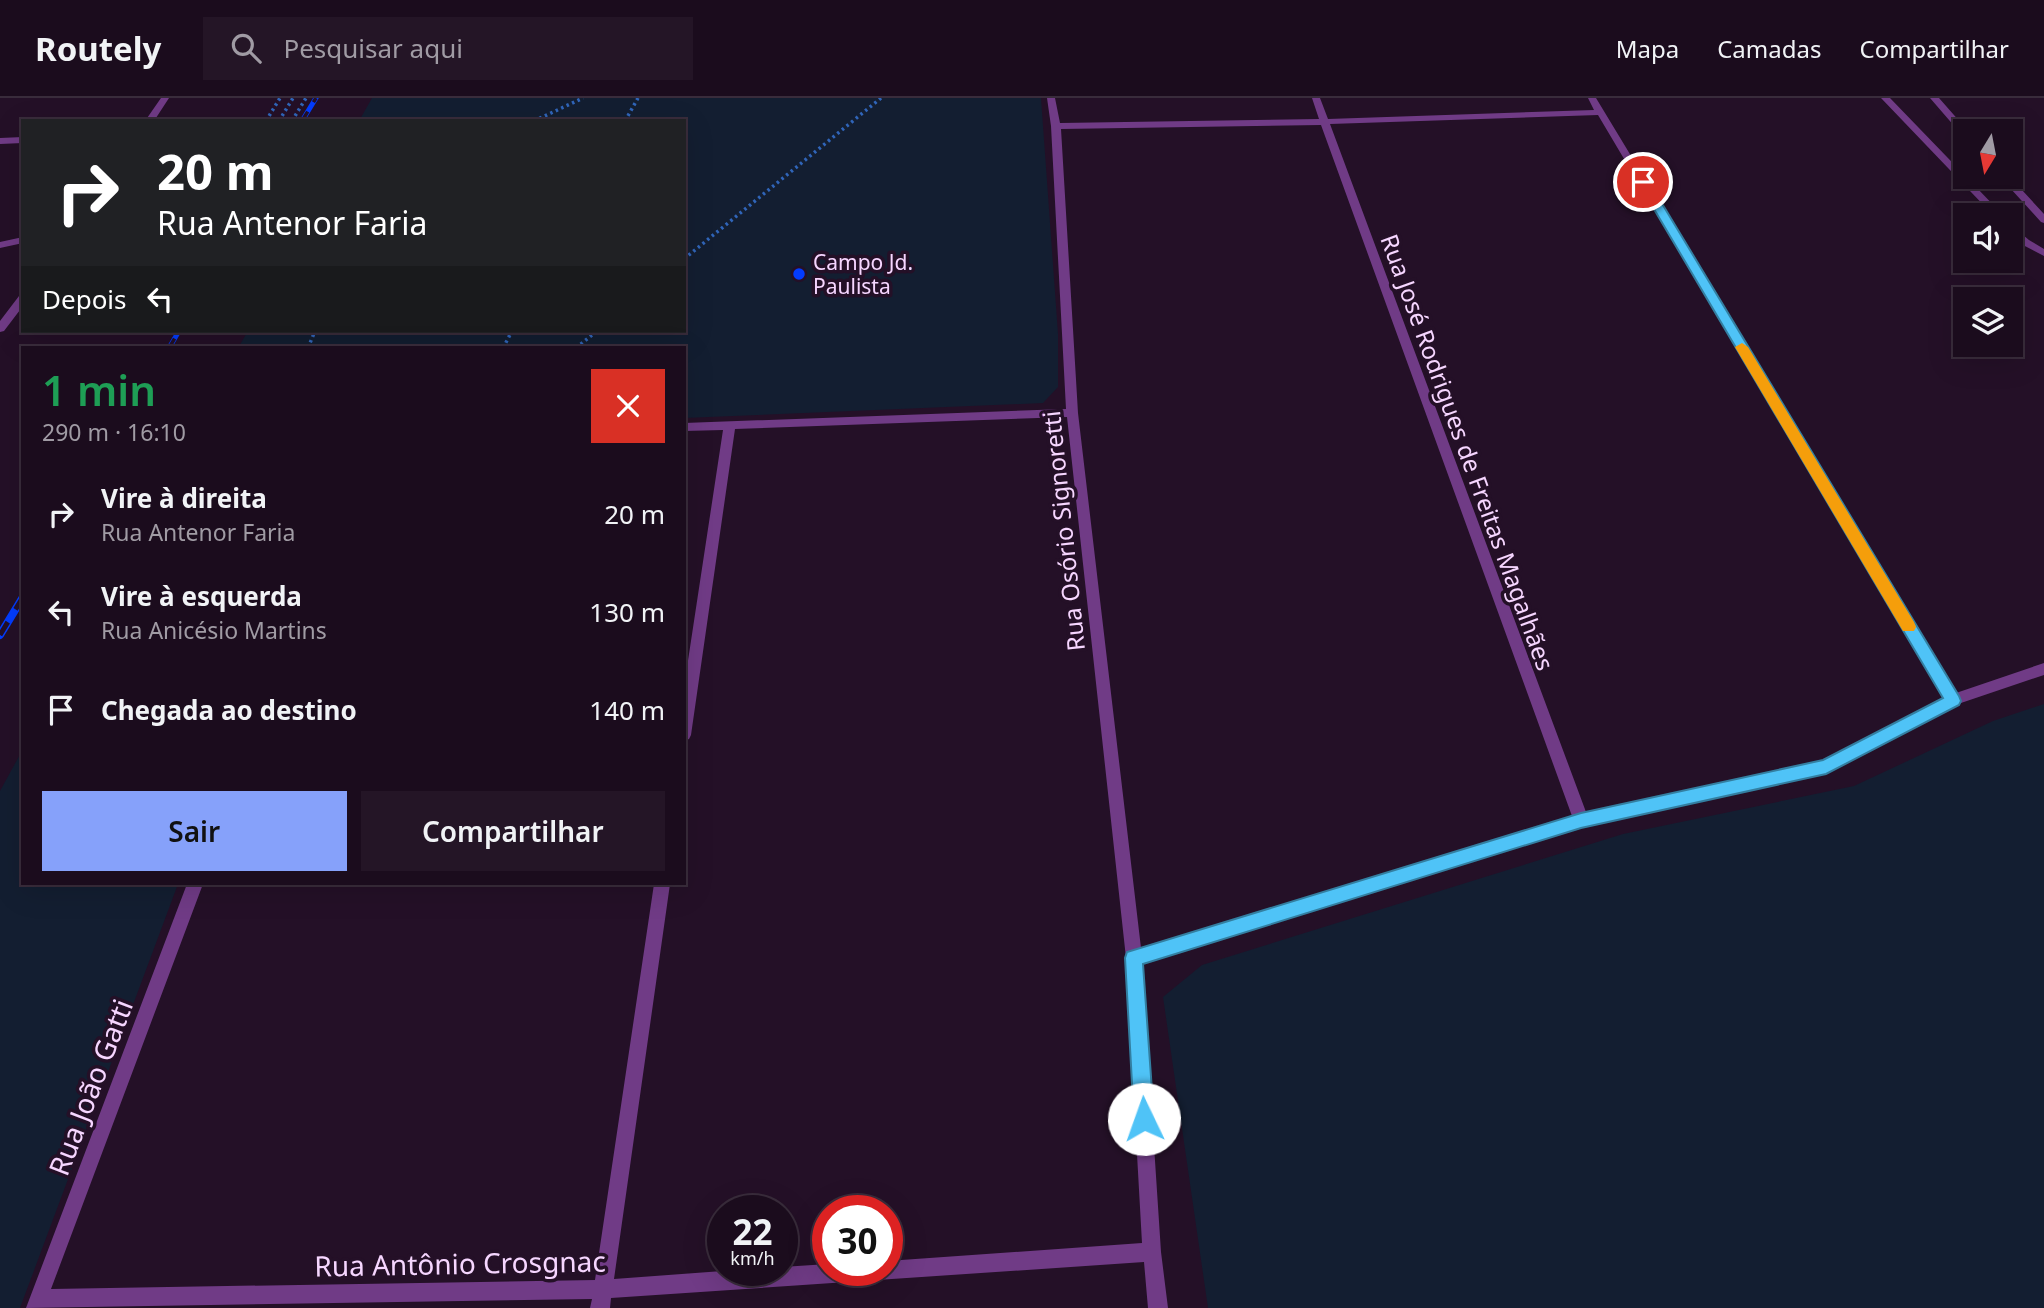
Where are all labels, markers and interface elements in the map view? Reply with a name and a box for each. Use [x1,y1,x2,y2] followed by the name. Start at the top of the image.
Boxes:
[203,17,693,80] search box
[35,26,161,71] text: Routely
[227,29,265,67] icon: search
[283,30,463,66] text: Pesquisar aqui
[1616,32,1679,65] text: Mapa
[1717,32,1821,65] text: Camadas
[1859,32,2009,65] text: Compartilhar
[1953,119,2023,189] north arrow
[1953,119,2023,357] map controls
[157,138,274,204] text: 20 m
[42,147,133,238] icon: right
[1613,152,1673,212] pin
[1624,163,1662,201] icon: arrive
[157,201,427,244] text: Rua Antenor Faria
[1953,203,2023,273] button: sound
[1373,229,1563,675] street label: Rua José Rodrigues de Freitas Magalhães
[813,248,913,300] place label: Campo Jd. Paulista
[791,266,807,282] marker: Campo Jd. Paulista
[141,280,179,318] icon: left
[42,281,127,317] text: Depois
[1953,287,2023,357] button: layers
[42,361,156,418] text: 1 min
[591,369,665,443] button: close
[1034,409,1092,653] street label: Rua Osório Signoretti
[42,416,186,448] text: 290 m · 16:10
[101,480,267,516] text: Vire à direita
[42,495,80,533] icon: right
[604,496,665,532] text: 20 m
[101,516,295,548] text: Rua Antenor Faria
[101,578,302,614] text: Vire à esquerda
[42,593,80,631] icon: left
[589,594,665,630] text: 130 m
[101,614,327,646] text: Rua Anicésio Martins
[42,691,80,729] icon: arrive
[101,692,357,728] text: Chegada ao destino
[589,692,665,728] text: 140 m
[42,791,347,871] button: Sair
[361,791,665,871] button: Compartilhar
[39,993,141,1181] street label: Rua João Gatti
[1107,1082,1181,1156] position arrow
[812,1195,903,1286] speed limit sign: 30
[732,1208,773,1255] text: 22
[314,1241,606,1285] street label: Rua Antônio Crosgnac
[730,1246,775,1270] text: km/h

